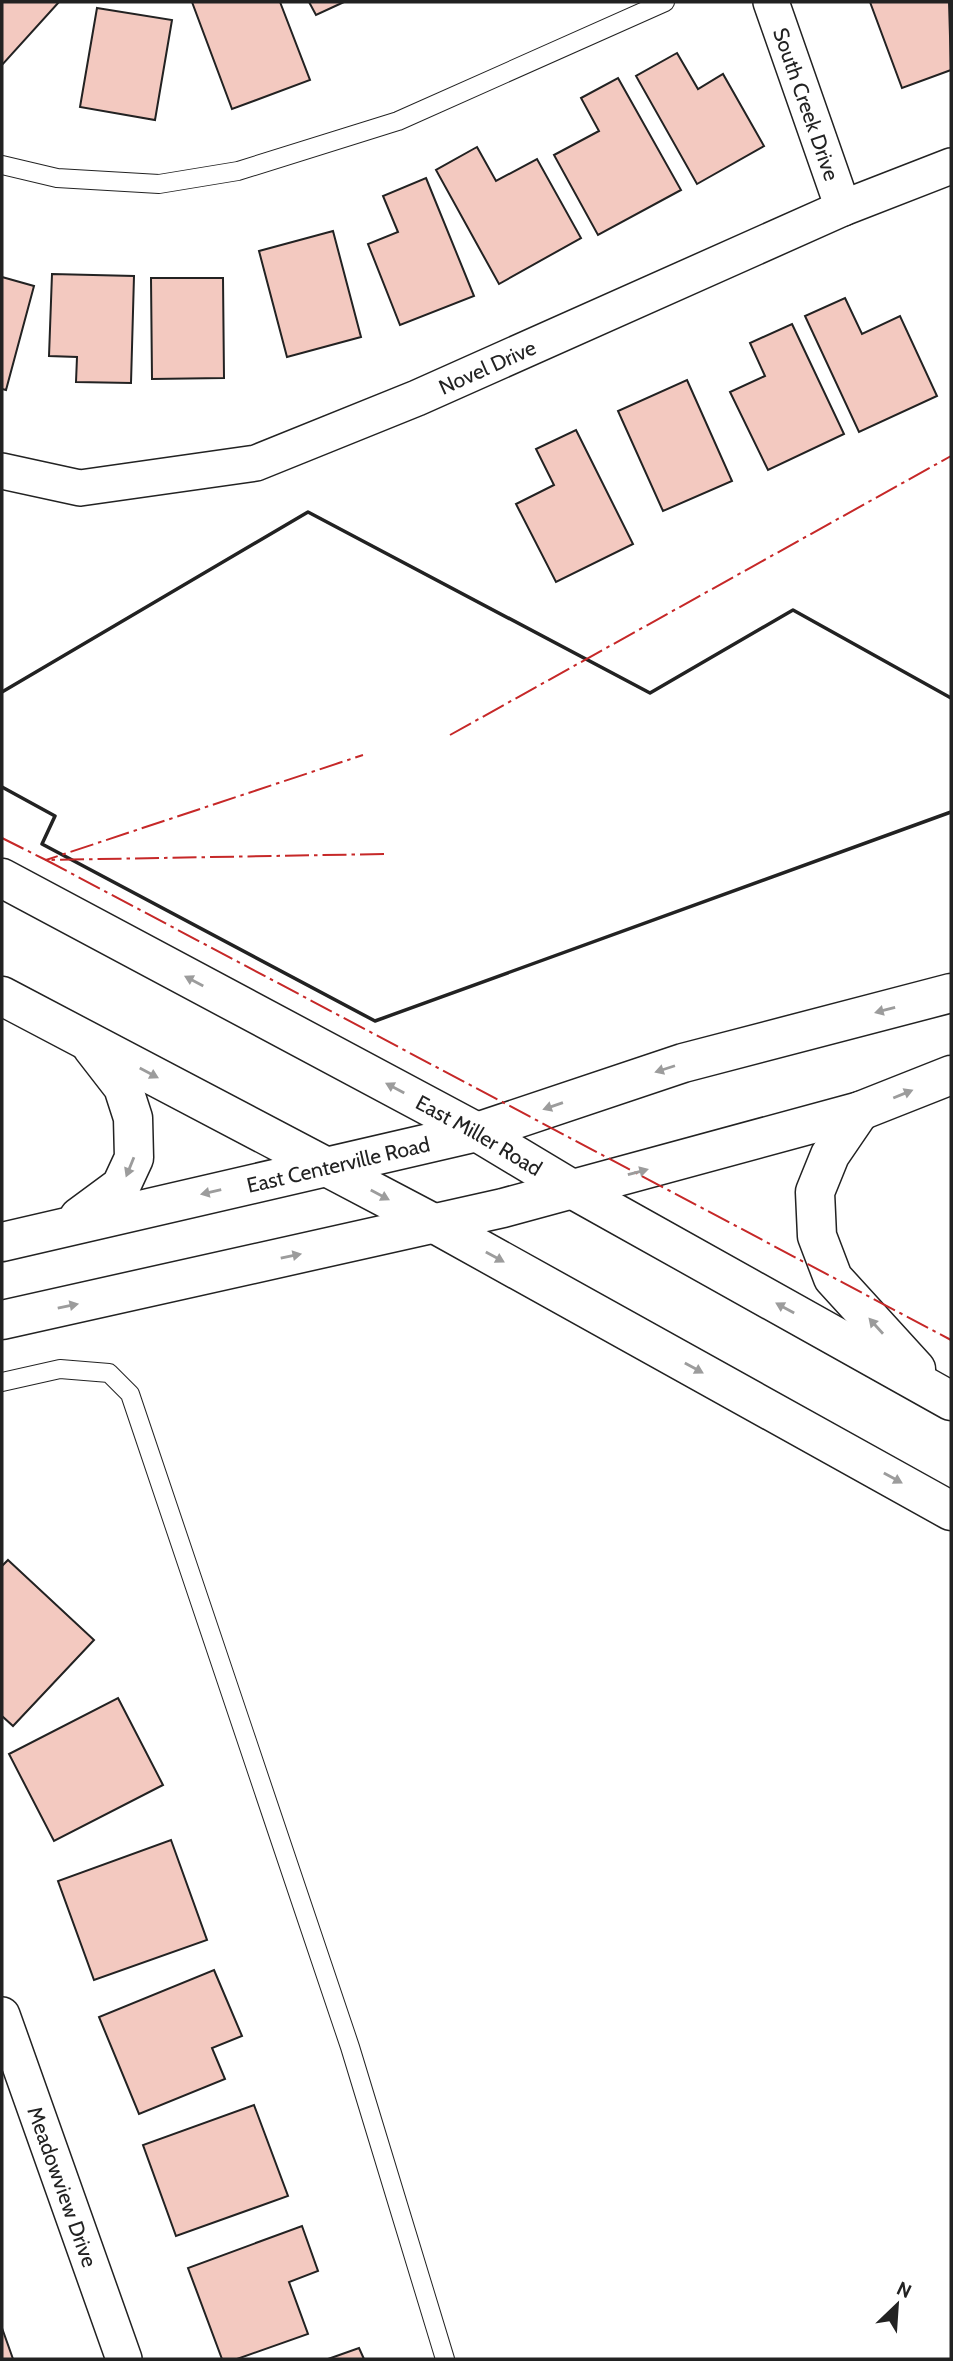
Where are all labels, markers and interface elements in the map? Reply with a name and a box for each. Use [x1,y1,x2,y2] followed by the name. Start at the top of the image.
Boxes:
[768,24,845,184] street label: South Creek Drive
[435,334,540,399] street label: Novel Drive
[184,975,204,986] one-way arrow
[874,1005,896,1016] one-way arrow
[655,1064,676,1075] one-way arrow
[139,1067,159,1079] one-way arrow
[385,1082,405,1094] one-way arrow
[893,1088,914,1099] one-way arrow
[412,1089,547,1181] street label: East Miller Road
[542,1102,563,1112] one-way arrow
[244,1131,432,1197] street label: East Centerville Road
[124,1156,135,1177] one-way arrow
[628,1166,649,1176] one-way arrow
[200,1187,222,1198] one-way arrow
[370,1189,390,1200] one-way arrow
[280,1251,302,1262] one-way arrow
[485,1251,505,1263] one-way arrow
[57,1300,79,1311] one-way arrow
[775,1302,794,1314] one-way arrow
[869,1317,885,1334] one-way arrow
[684,1362,704,1374] one-way arrow
[883,1472,902,1484] one-way arrow
[23,2103,103,2270] street label: Meadowview Drive
[862,2270,932,2340] north arrow
[893,2277,915,2303] text: N

